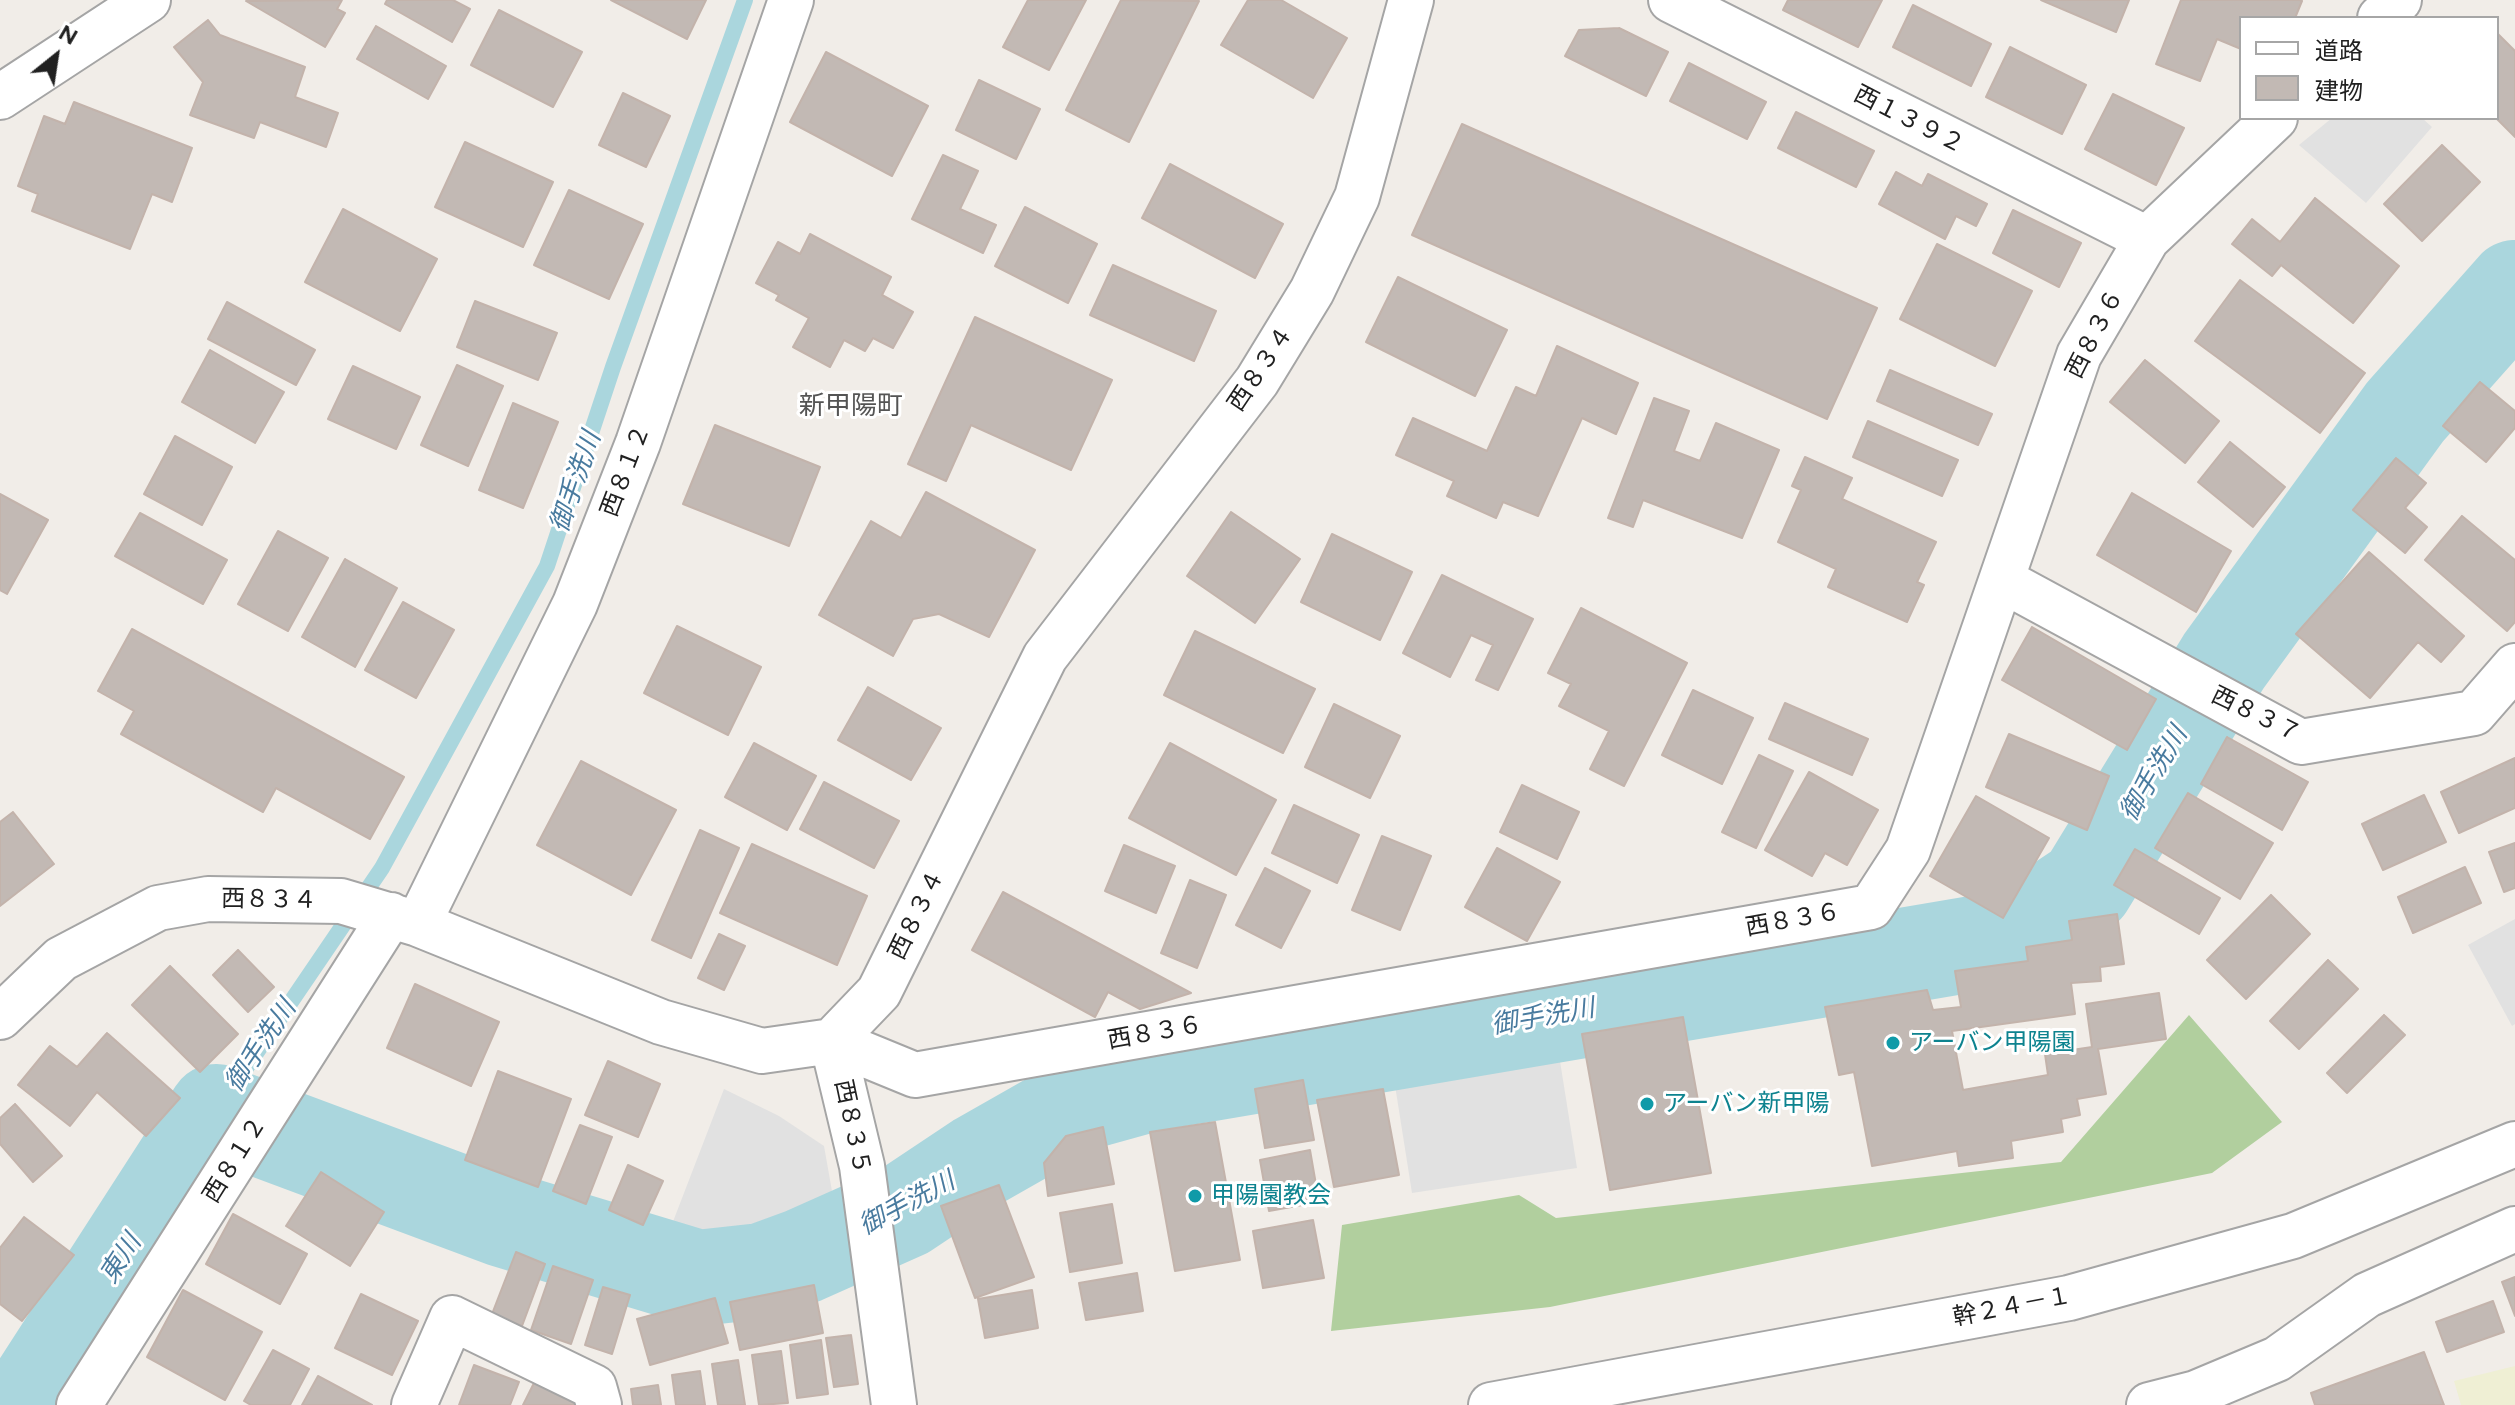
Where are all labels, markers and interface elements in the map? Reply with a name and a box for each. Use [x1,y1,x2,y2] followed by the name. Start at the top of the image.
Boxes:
[16,16,96,96] north arrow
[2239,16,2499,120] legend
[54,19,82,51] text: N
[2315,36,2363,65] text: 道路
[2315,76,2363,105] text: 建物
[1849,80,1969,160] street label: 西１３９２
[2060,285,2130,383] street label: 西８３６
[1222,321,1300,417] street label: 西８３４
[799,390,903,422] district label: 新甲陽町
[595,421,657,521] street label: 西８１２
[544,428,608,536] water label: 御手洗川
[2207,681,2305,749] street label: 西８３７
[2114,721,2194,827] water label: 御手洗川
[883,866,951,964] street label: 西８３４
[221,885,317,915] street label: 西８３４
[1743,897,1843,943] street label: 西８３６
[1489,993,1597,1041] water label: 御手洗川
[219,994,303,1098] water label: 御手洗川
[1105,1010,1205,1056] street label: 西８３６
[1909,1029,2076,1057] place label: アーバン甲陽園
[1884,1034,1902,1052] marker: アーバン甲陽園
[828,1077,876,1177] street label: 西８３５
[1663,1090,1830,1118] place label: アーバン新甲陽
[1638,1095,1656,1113] marker: アーバン新甲陽
[197,1112,273,1208] street label: 西８１２
[854,1166,960,1242] water label: 御手洗川
[1211,1182,1331,1210] place label: 甲陽園教会
[1186,1187,1204,1205] marker: 甲陽園教会
[94,1229,148,1289] water label: 東川
[1950,1281,2074,1333] street label: 幹２４－１

